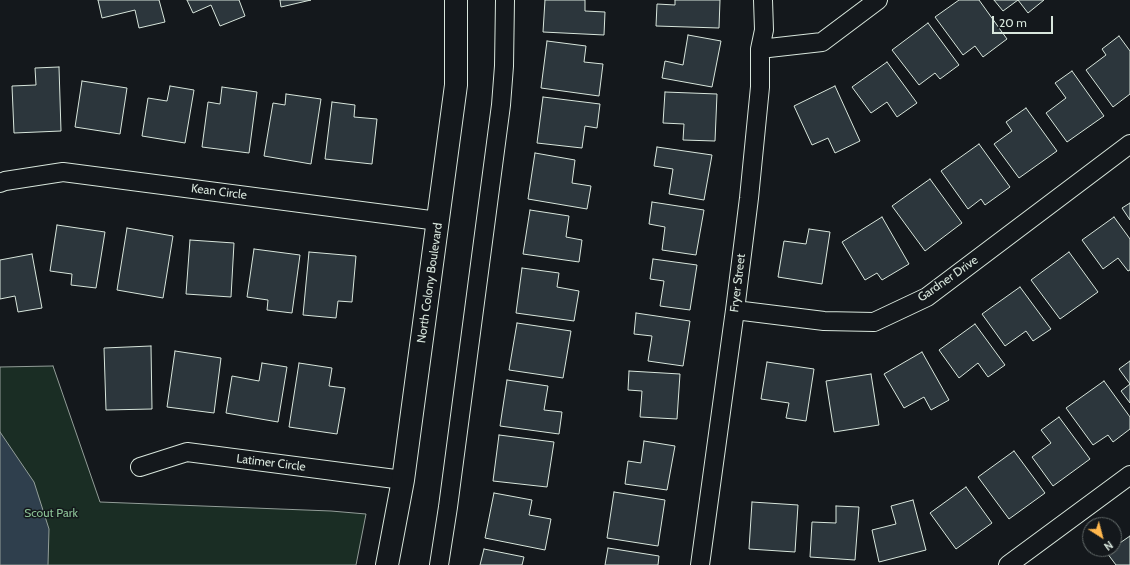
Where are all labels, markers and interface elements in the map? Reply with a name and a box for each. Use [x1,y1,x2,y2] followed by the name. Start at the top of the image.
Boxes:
[994,8,1055,34] scale bar
[999,15,1027,30] text: 20 m
[190,181,248,203] street label: Kean Circle
[414,222,446,344] street label: North Colony Boulevard
[727,253,749,313] street label: Fryer Street
[915,253,981,305] street label: Gardner Drive
[236,452,306,474] street label: Latimer Circle
[24,506,78,520] park label: Scout Park
[1082,517,1122,557] north arrow
[1101,538,1116,554] text: N

